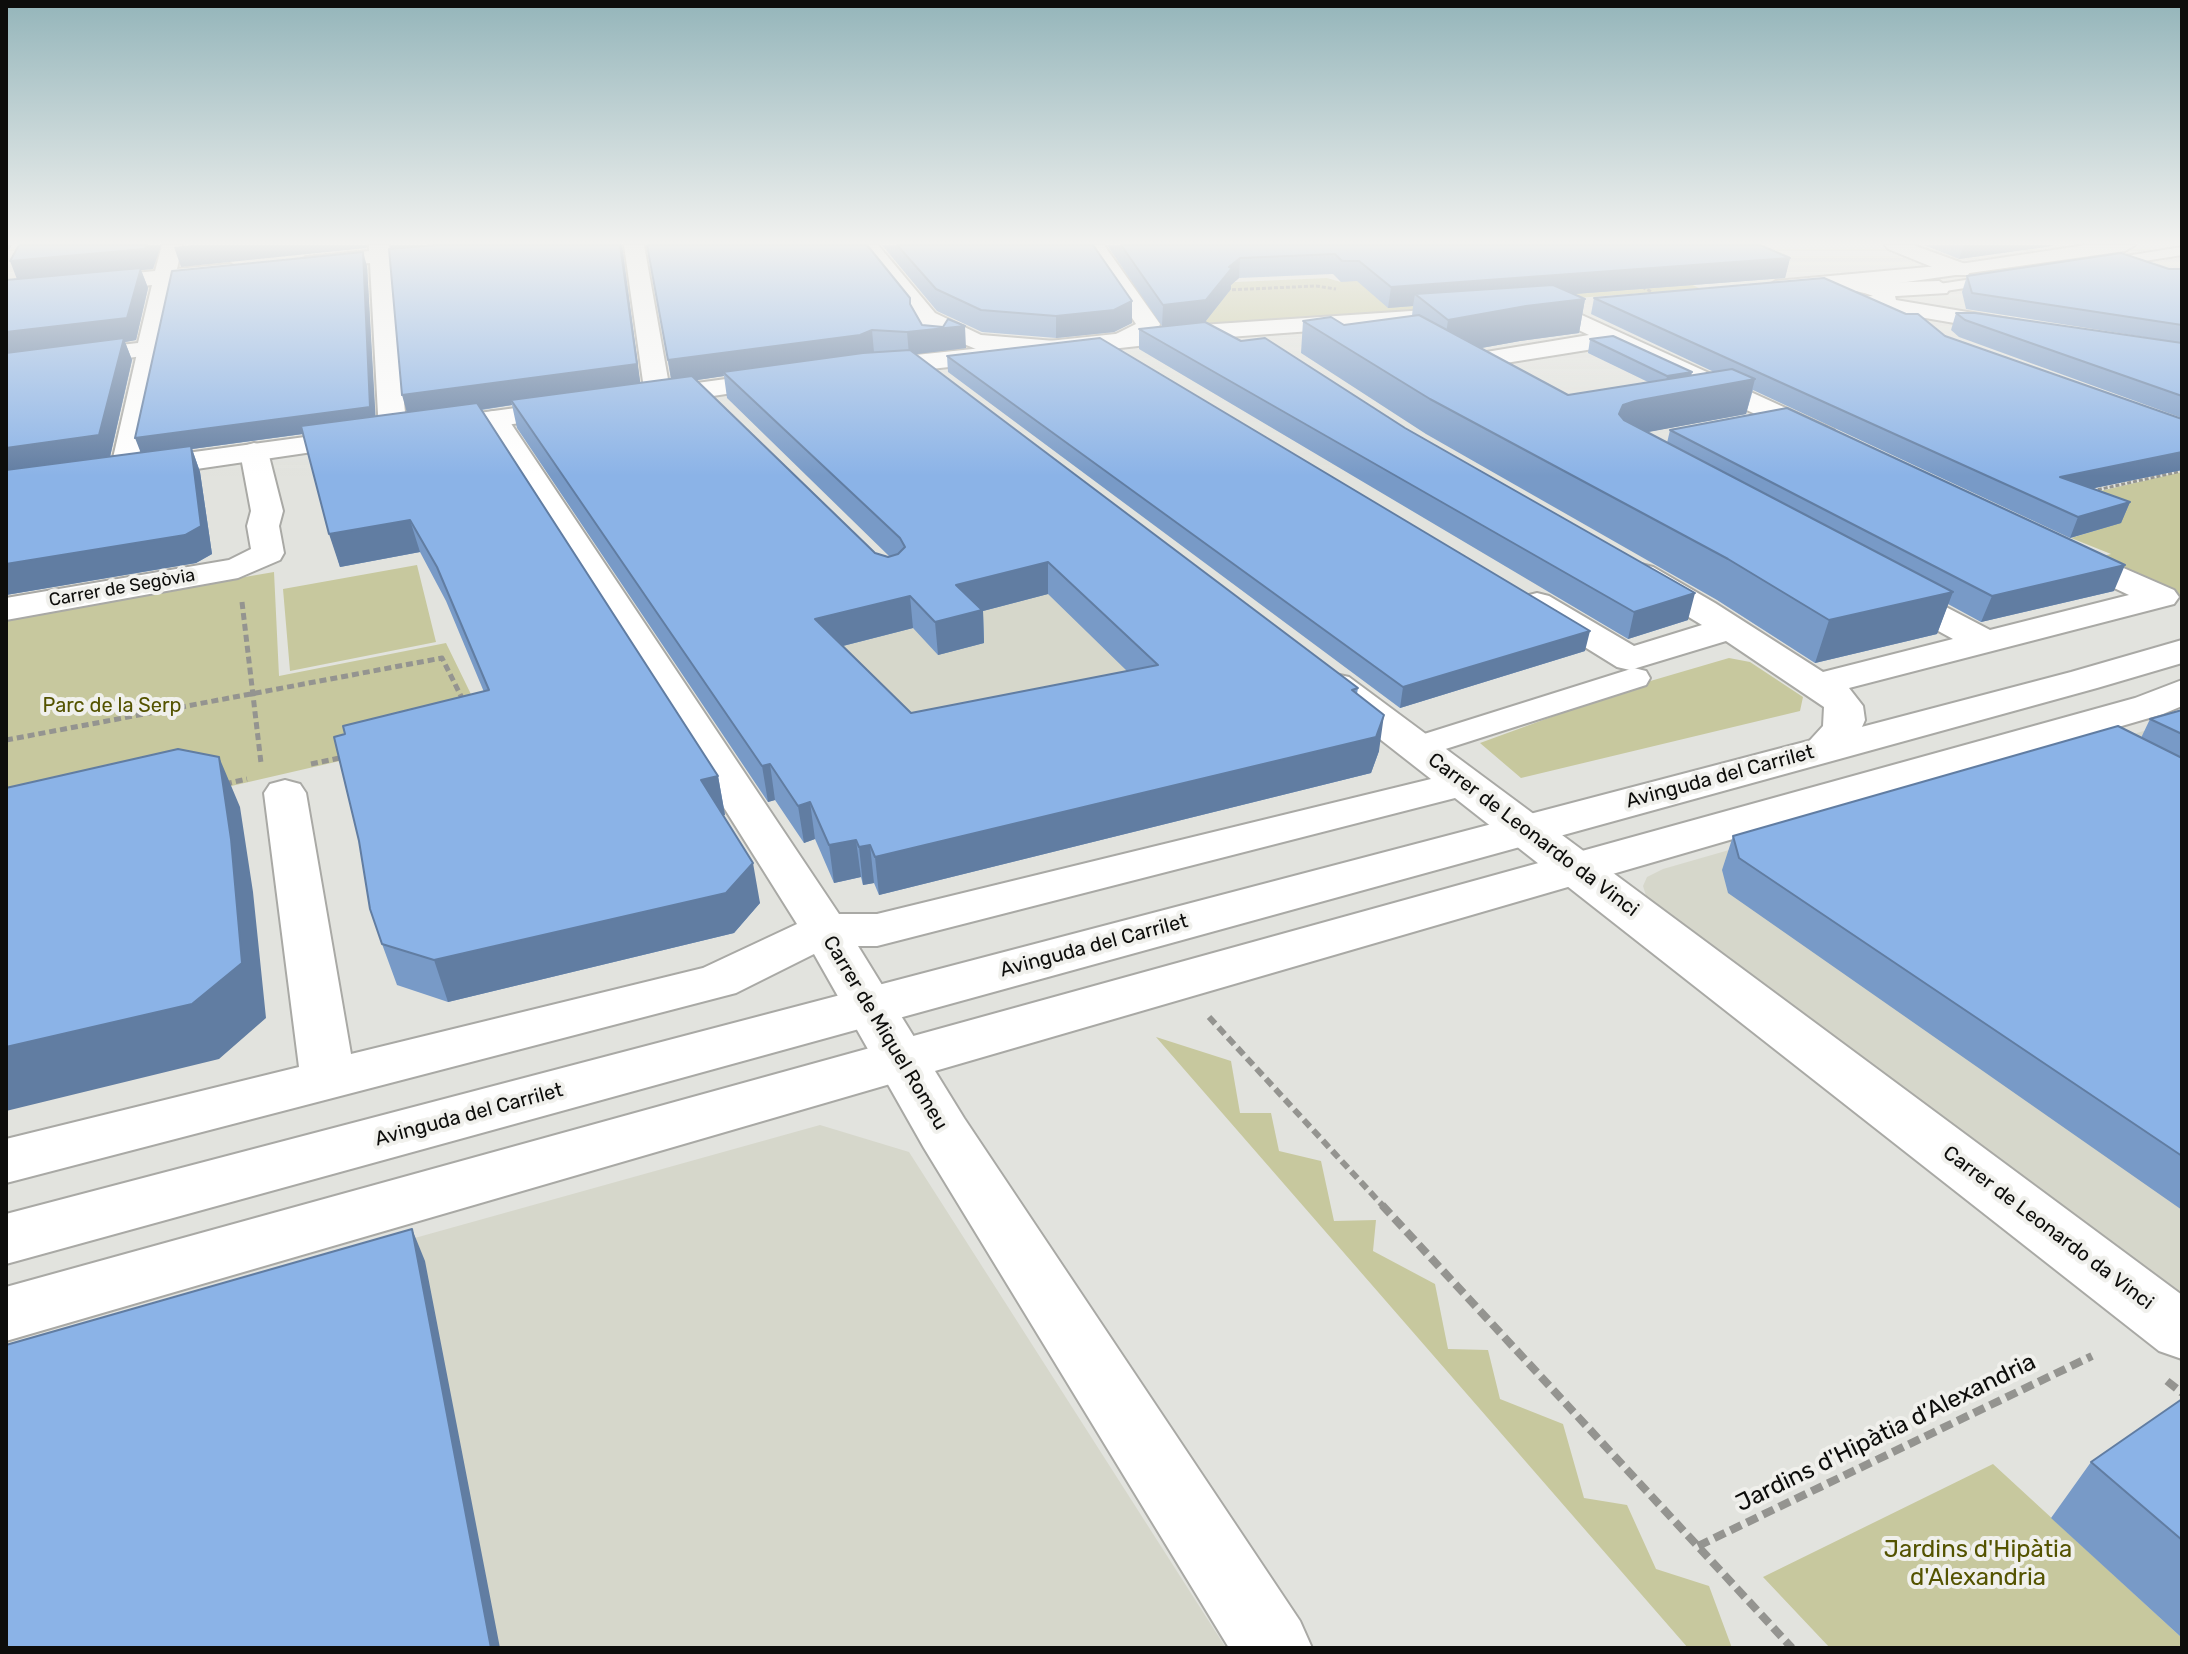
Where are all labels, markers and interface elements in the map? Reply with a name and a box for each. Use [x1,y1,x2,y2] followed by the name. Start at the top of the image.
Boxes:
[47,564,197,612] street label: Carrer de Segòvia
[43,694,181,718] park label: Parc de la Serp
[1623,740,1817,814] street label: Avinguda del Carrilet
[1423,748,1643,922] street label: Carrer de Leonardo da Vinci
[997,909,1191,983] street label: Avinguda del Carrilet
[817,932,953,1134] street label: Carrer de Miquel Romeu
[372,1078,566,1152] street label: Avinguda del Carrilet
[1938,1141,2158,1315] street label: Carrer de Leonardo da Vinci
[1731,1348,2041,1518] street label: Jardins d'Hipàtia d’Alexandria
[1884,1536,2072,1592] park label: Jardins d'Hipàtia d'Alexandria

